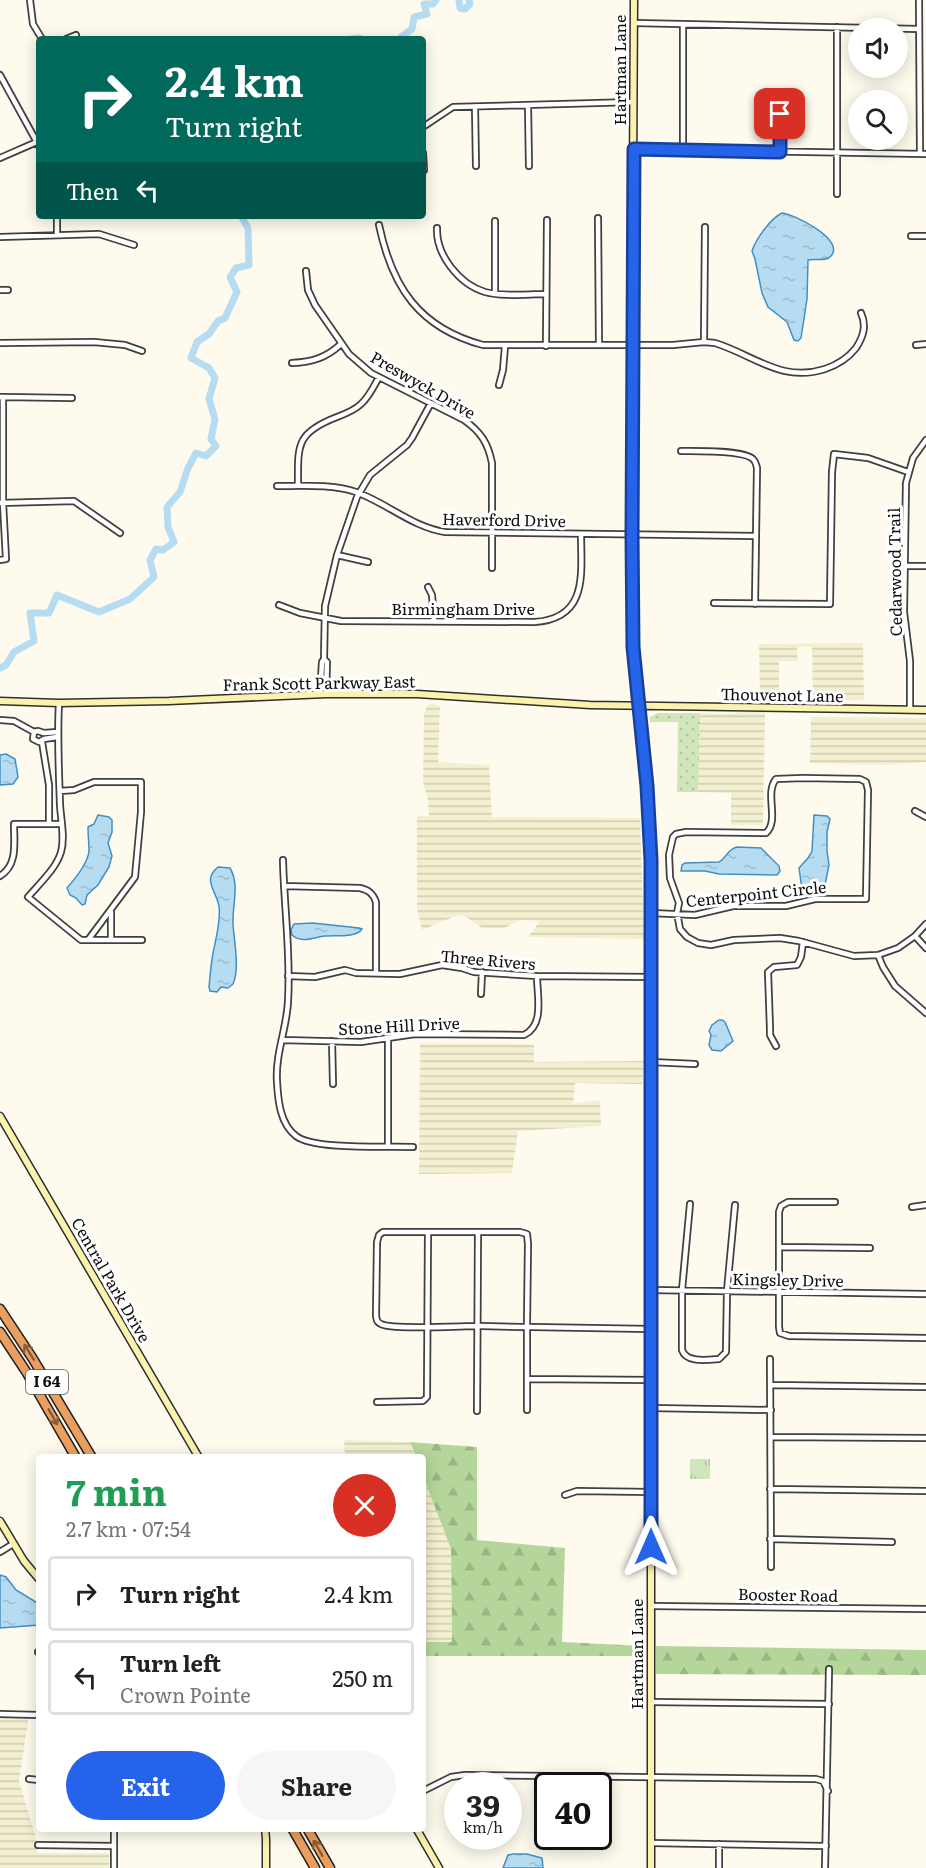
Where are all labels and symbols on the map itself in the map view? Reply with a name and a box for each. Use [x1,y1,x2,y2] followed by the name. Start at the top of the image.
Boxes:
[607,15,631,125] street label: Hartman Lane
[754,88,805,139] pin
[367,344,480,424] street label: Preswyck Drive
[442,506,566,532] street label: Haverford Drive
[881,507,907,637] street label: Cedarwood Trail
[391,596,535,620] street label: Birmingham Drive
[222,668,416,696] street label: Frank Scott Parkway East
[721,681,844,707] street label: Thouvenot Lane
[684,874,827,912] street label: Centerpoint Circle
[440,943,537,975] street label: Three Rivers
[338,1010,460,1040] street label: Stone Hill Drive
[66,1213,157,1346] street label: Central Park Drive
[732,1266,844,1292] street label: Kingsley Drive
[22,1344,34,1361] one-way arrow
[26,1370,68,1394] road number: I 64
[47,1408,59,1425] one-way arrow
[619,1515,683,1579] position arrow
[738,1581,839,1607] street label: Booster Road
[624,1599,648,1709] street label: Hartman Lane
[534,1772,612,1850] speed limit sign: 40
[312,1840,324,1857] one-way arrow

